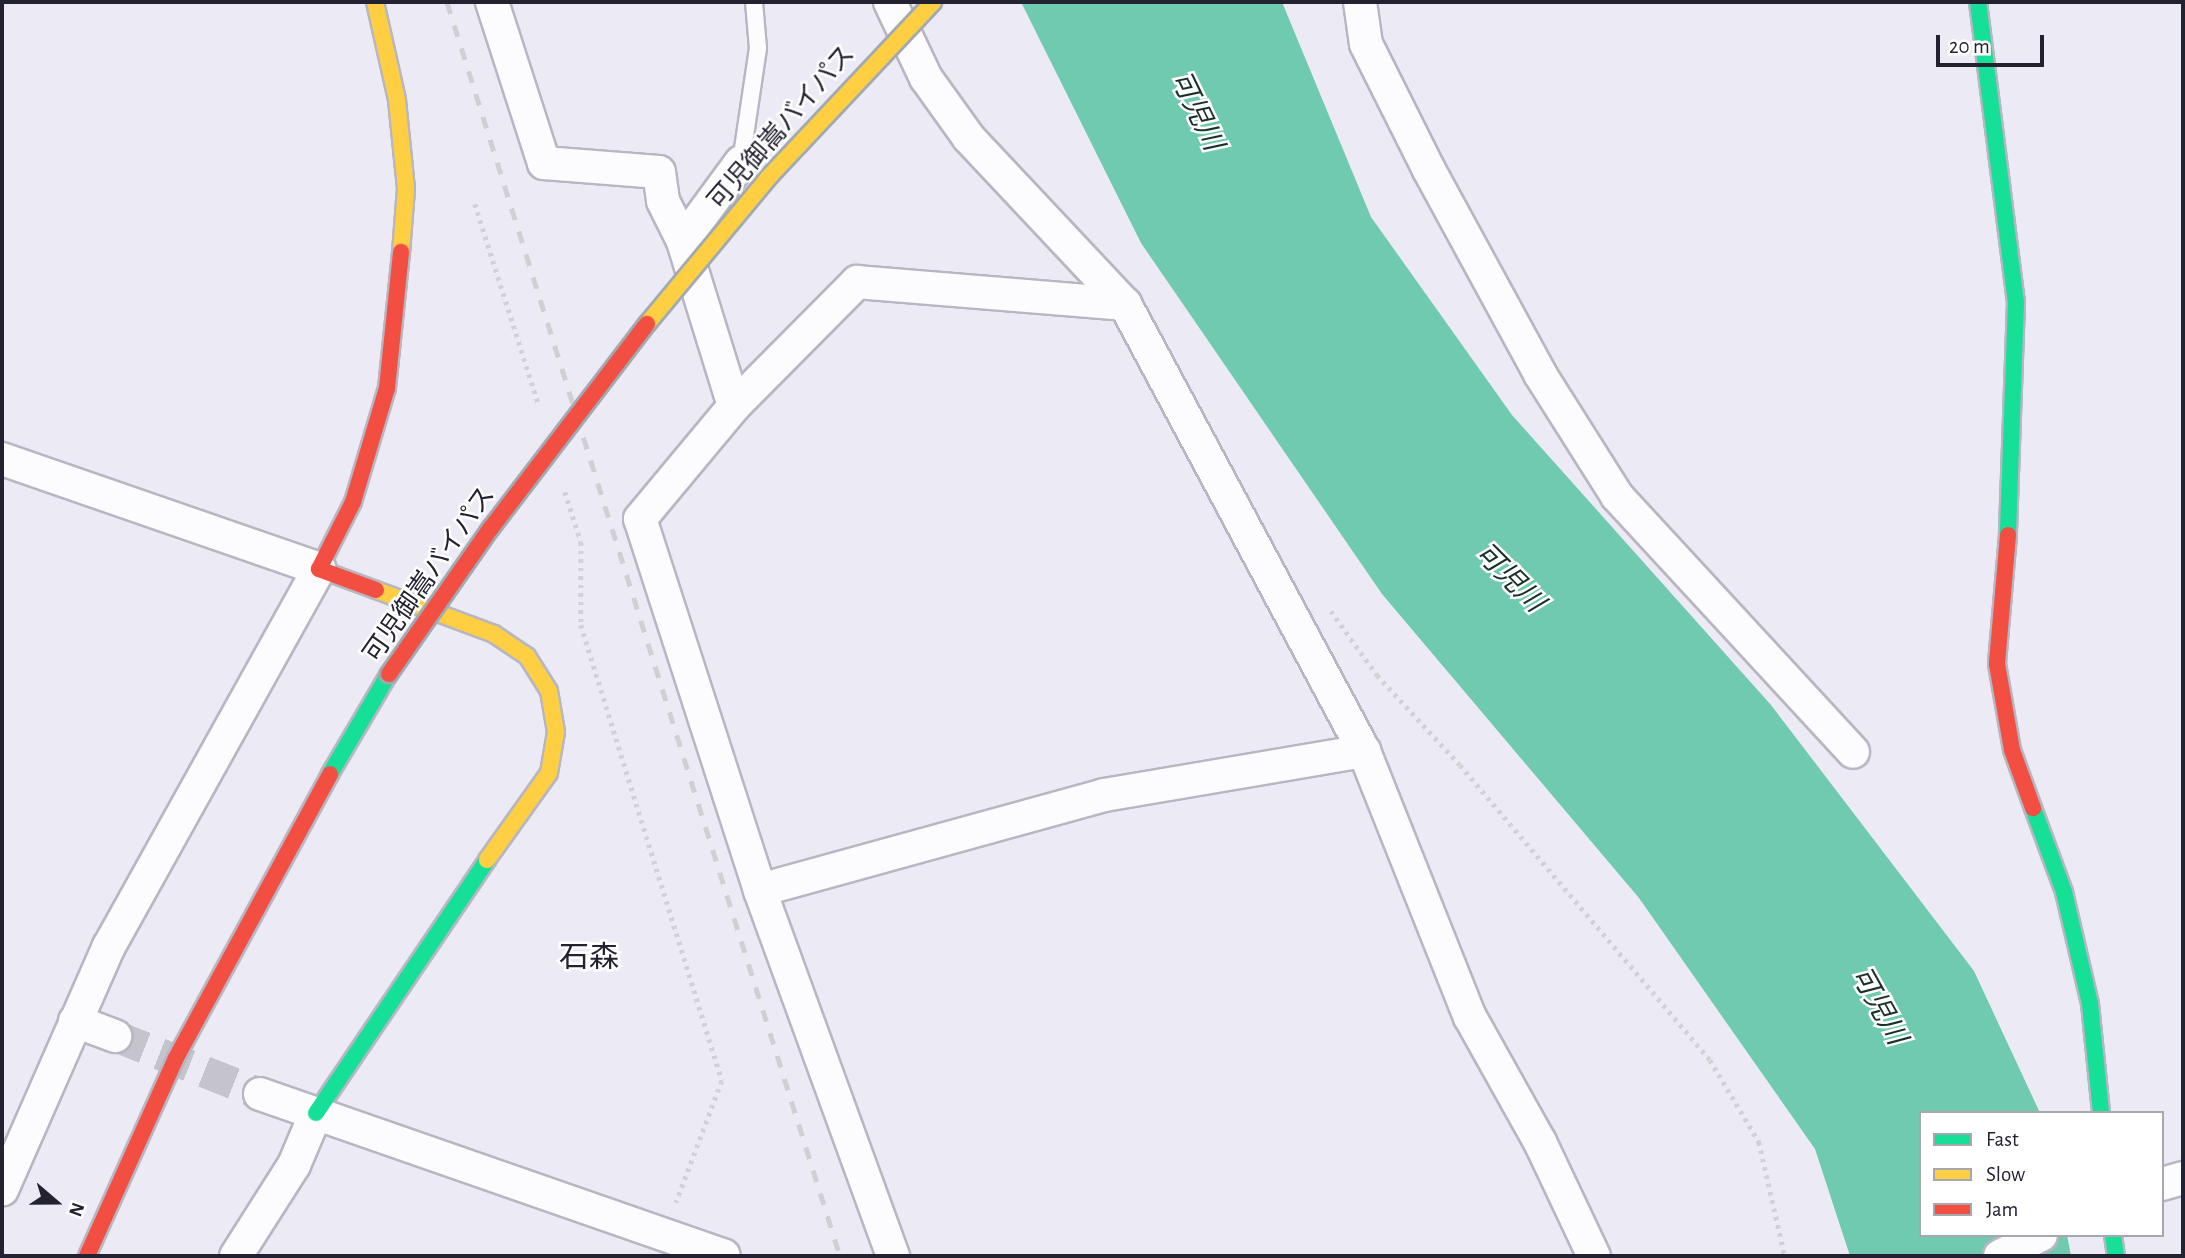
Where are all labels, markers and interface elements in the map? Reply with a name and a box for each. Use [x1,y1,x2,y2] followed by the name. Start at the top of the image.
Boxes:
[1940,21,2048,65] scale bar
[1949,36,1990,57] text: 20 m
[702,39,862,217] street label: 可児御嵩バイパス
[1162,66,1230,156] water label: 可児川
[358,481,502,669] street label: 可児御嵩バイパス
[1467,536,1551,620] water label: 可児川
[559,940,619,976] district label: 石森
[1843,961,1913,1051] water label: 可児川
[1919,1111,2164,1237] legend
[1986,1129,2019,1150] text: Fast
[1986,1164,2025,1185] text: Slow
[21,1167,91,1237] north arrow
[1986,1199,2018,1220] text: Jam
[65,1200,87,1219] text: N

